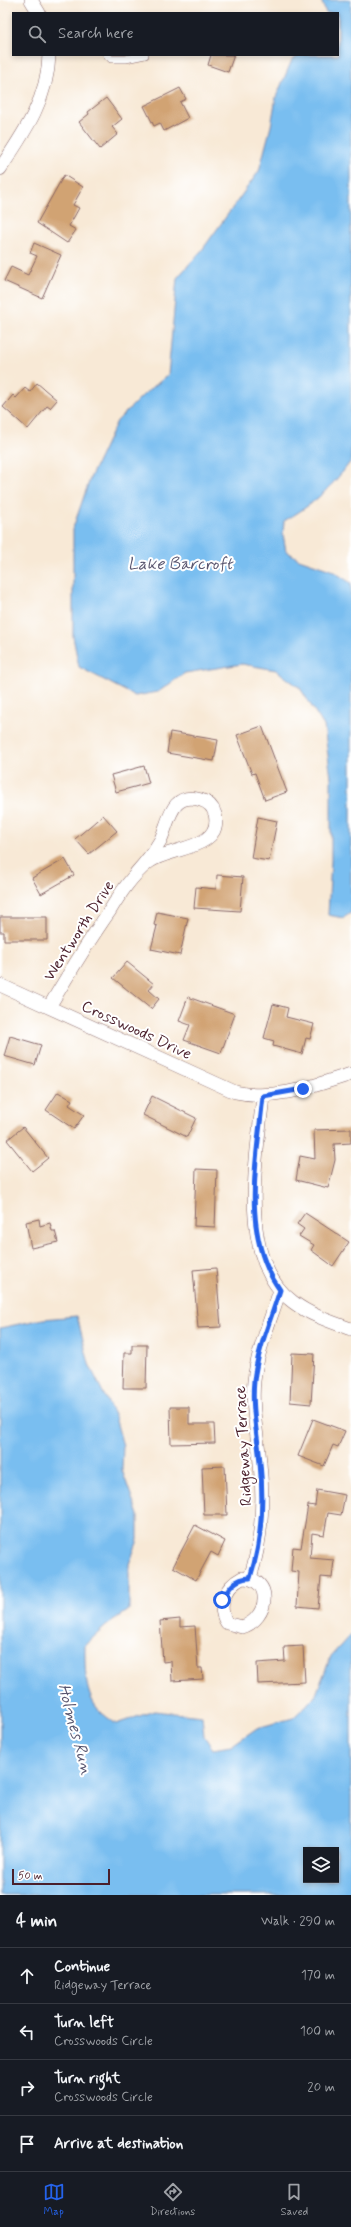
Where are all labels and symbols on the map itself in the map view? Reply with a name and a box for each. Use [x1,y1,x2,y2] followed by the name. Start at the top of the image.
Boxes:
[128,553,234,575] water label: Lake Barcroft
[39,877,119,985] street label: Wentworth Drive
[78,996,195,1065] street label: Crosswoods Drive
[294,1080,312,1098] route end
[230,1385,258,1506] street label: Ridgeway Terrace
[213,1591,231,1609] route start
[52,1681,98,1778] water label: Holmes Run
[12,1867,110,1886] scale bar

